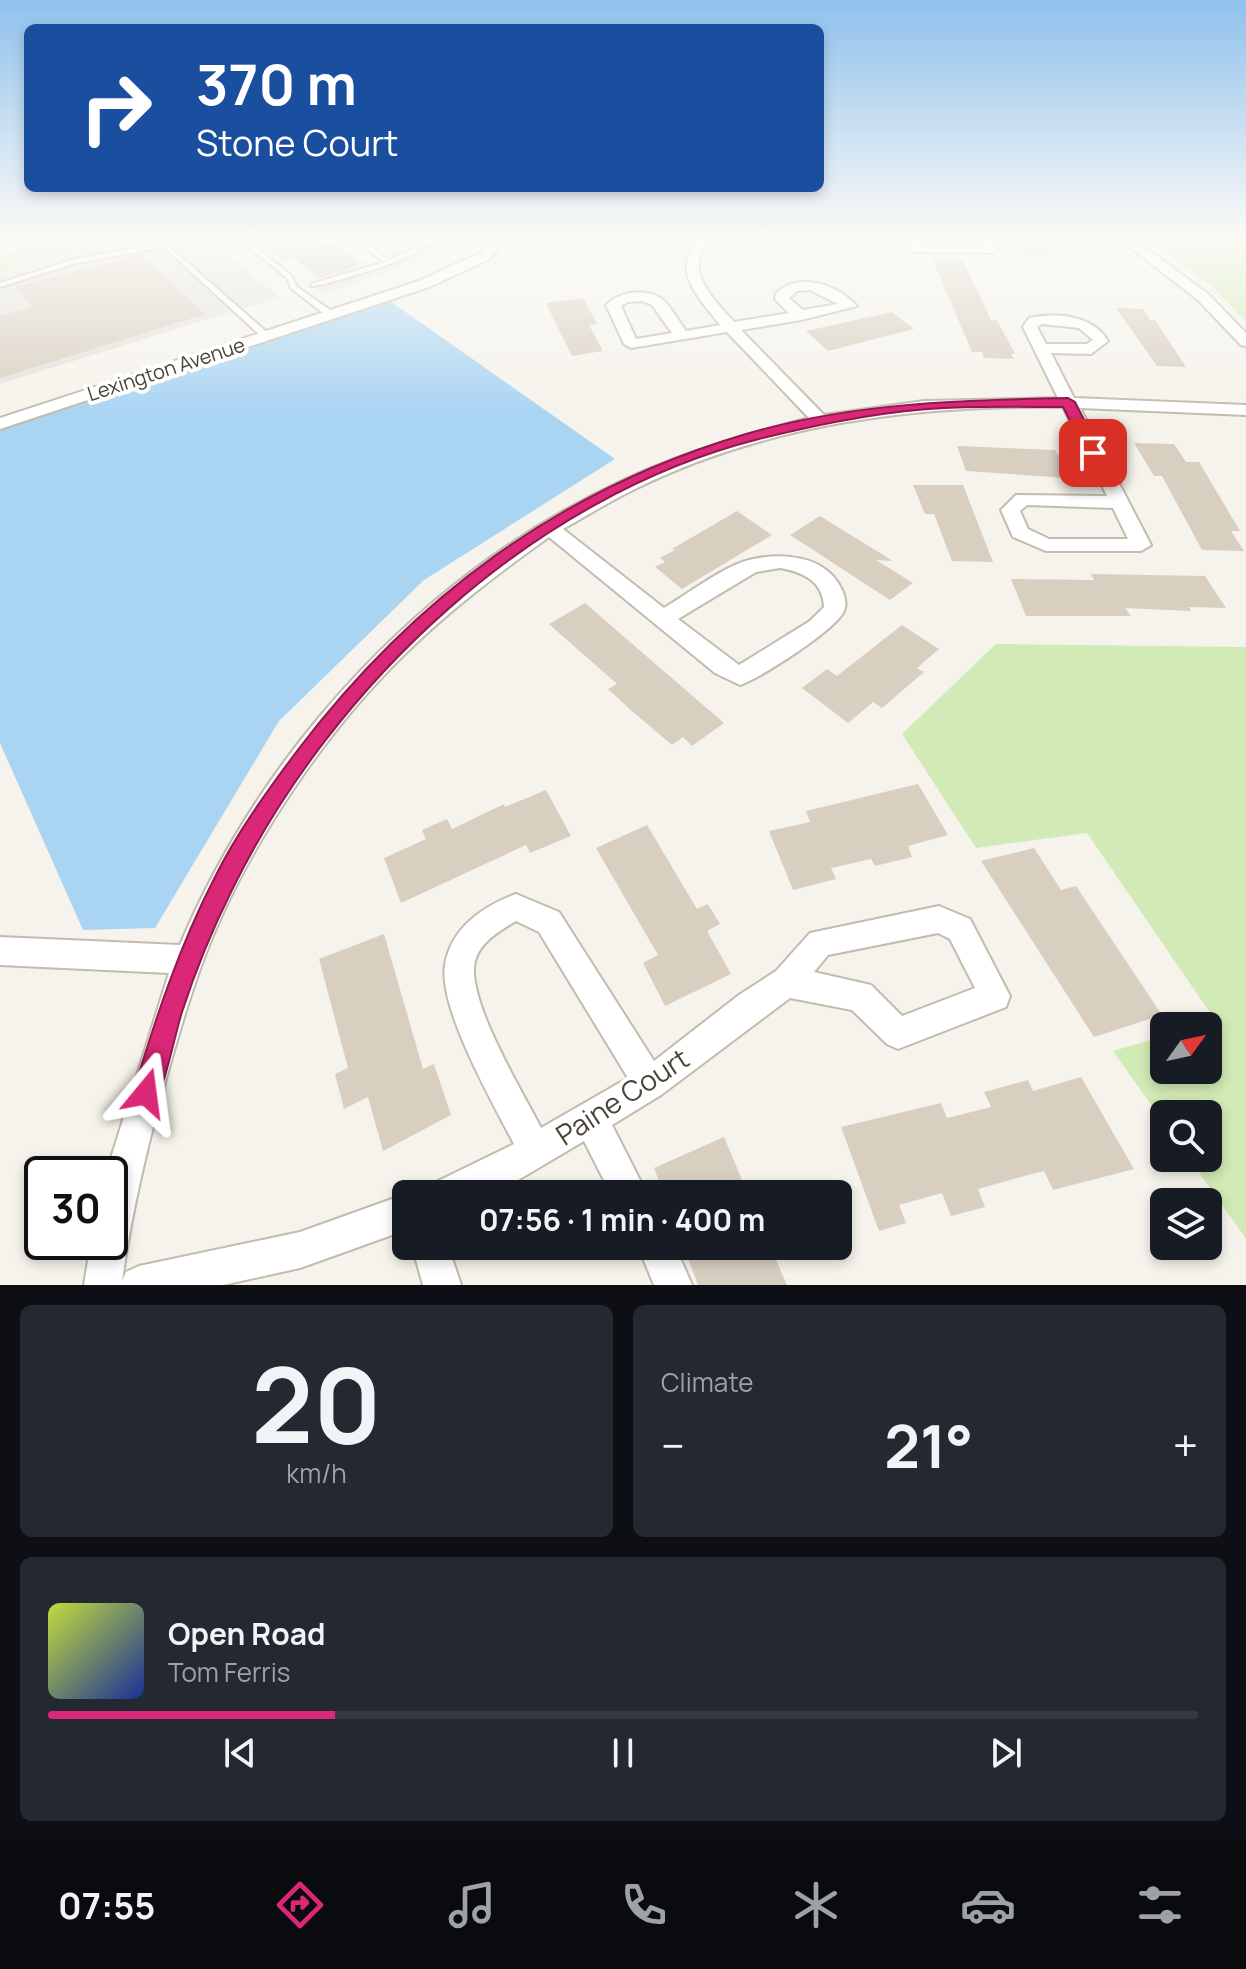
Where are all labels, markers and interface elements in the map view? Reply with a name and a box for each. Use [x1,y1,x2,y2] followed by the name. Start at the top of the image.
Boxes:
[196,45,357,122] text: 370 m
[64,56,168,160] icon: right
[196,118,399,167] text: Stone Court
[84,331,248,407] street label: Lexington Avenue
[1059,419,1127,487] pin
[1071,431,1115,475] icon: arrive
[1150,1012,1222,1084] north arrow
[1150,1012,1222,1260] map controls
[548,1039,696,1153] street label: Paine Court
[104,1051,188,1135] position arrow
[1150,1100,1222,1172] button: search
[24,1156,128,1260] speed limit sign: 30
[1150,1188,1222,1260] button: layers
[479,1199,765,1240] text: 07:56 · 1 min · 400 m
[251,1332,382,1474] text: 20
[661,1364,753,1400] text: Climate
[884,1404,973,1486] text: 21°
[661,1415,685,1475] text: −
[1173,1415,1198,1475] text: +
[286,1455,347,1491] text: km/h
[168,1613,325,1654] text: Open Road
[168,1654,290,1690] text: Tom Ferris
[218,1731,262,1775] icon: previous
[601,1731,645,1775] icon: pause
[984,1731,1028,1775] icon: next
[272,1877,328,1933] icon: directions
[444,1877,500,1933] icon: music
[616,1877,672,1933] icon: phone
[788,1877,844,1933] icon: climate
[960,1877,1016,1933] icon: car
[1132,1877,1188,1933] icon: filters
[58,1881,155,1930] text: 07:55

